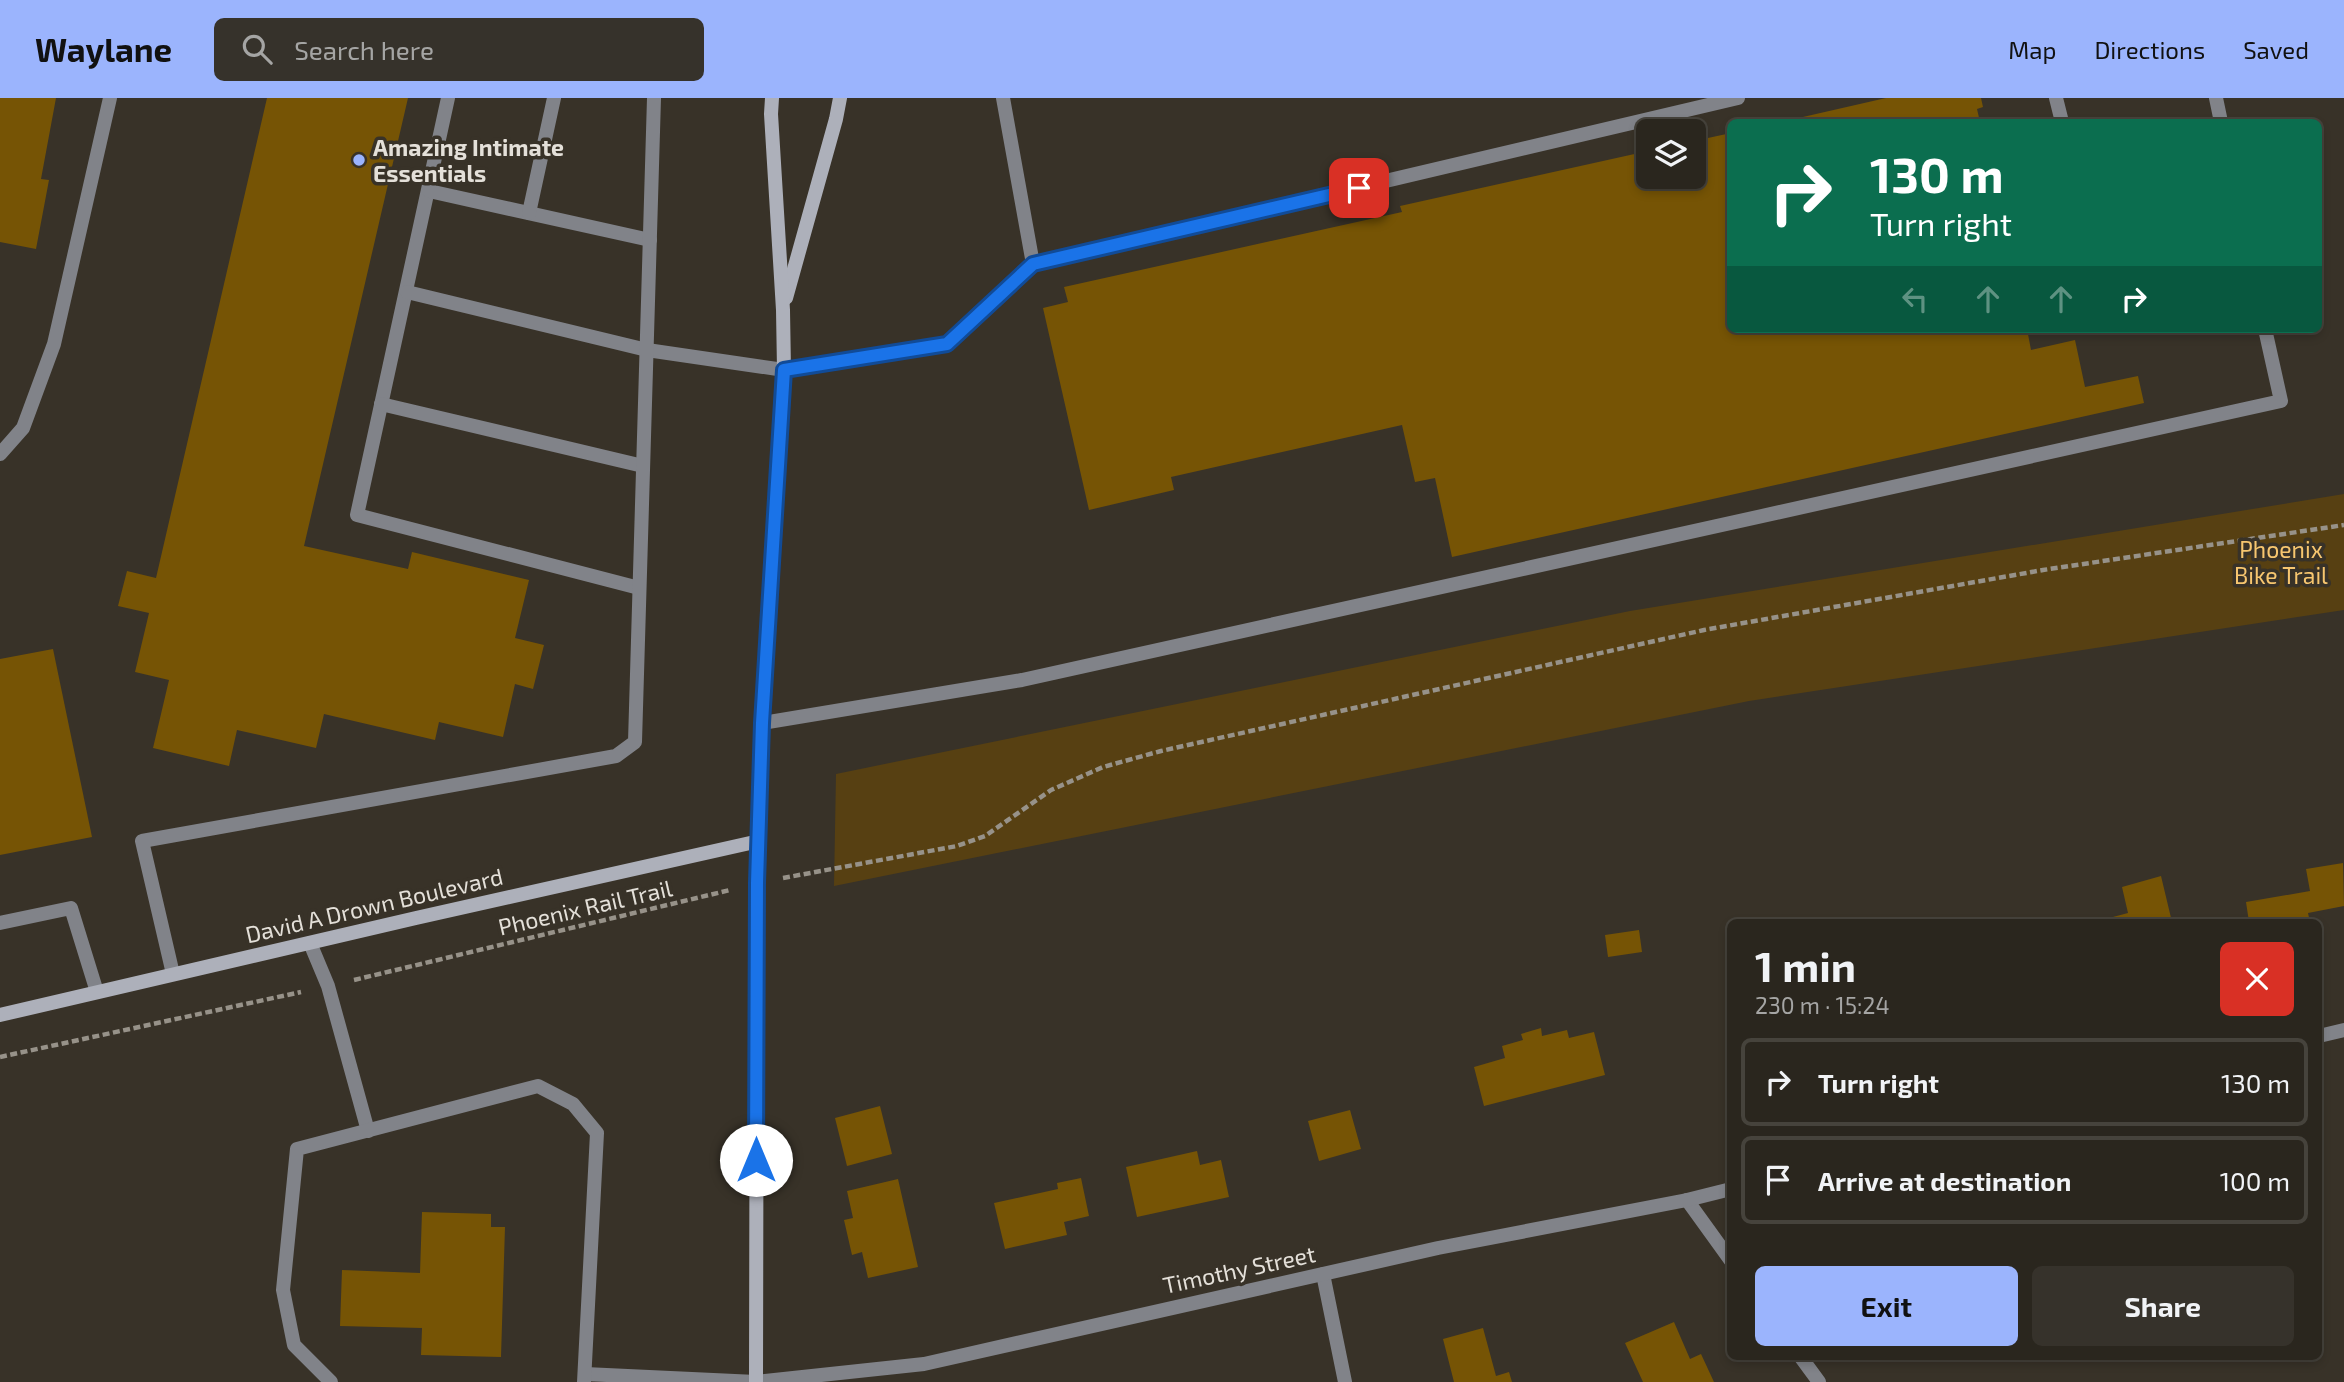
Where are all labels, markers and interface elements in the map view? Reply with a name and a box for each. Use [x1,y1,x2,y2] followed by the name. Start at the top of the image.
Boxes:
[214,18,704,81] search box
[35,29,172,69] text: Waylane
[238,30,276,68] icon: search
[294,34,434,65] text: Search here
[2008,35,2056,64] text: Map
[2094,35,2205,64] text: Directions
[2243,35,2309,64] text: Saved
[1636,119,1706,189] map controls
[1636,119,1706,189] button: layers
[373,133,564,187] place label: Amazing Intimate Essentials
[1870,144,2004,203] text: 130 m
[1755,147,1846,238] icon: right
[351,152,367,168] marker: Amazing Intimate Essentials
[1329,158,1389,218] pin
[1340,169,1378,207] icon: arrive
[1870,204,2012,242] text: Turn right
[1896,280,1934,318] icon: left
[1969,280,2007,318] icon: ahead
[2042,280,2080,318] icon: ahead
[2115,280,2153,318] icon: right
[2234,535,2328,589] park label: Phoenix Bike Trail
[242,862,506,948] street label: David A Drown Boulevard
[495,873,675,941] street label: Phoenix Rail Trail
[1755,940,1856,990] text: 1 min
[2220,942,2294,1016] button: close
[1755,991,1890,1019] text: 230 m · 15:24
[1759,1063,1797,1101] icon: right
[1818,1067,1939,1098] text: Turn right
[2221,1067,2290,1098] text: 130 m
[719,1123,793,1197] position arrow
[1759,1161,1797,1199] icon: arrive
[1818,1165,2071,1196] text: Arrive at destination
[2220,1165,2290,1196] text: 100 m
[1160,1239,1318,1299] street label: Timothy Street
[1755,1266,2018,1346] button: Exit
[2032,1266,2294,1346] button: Share

